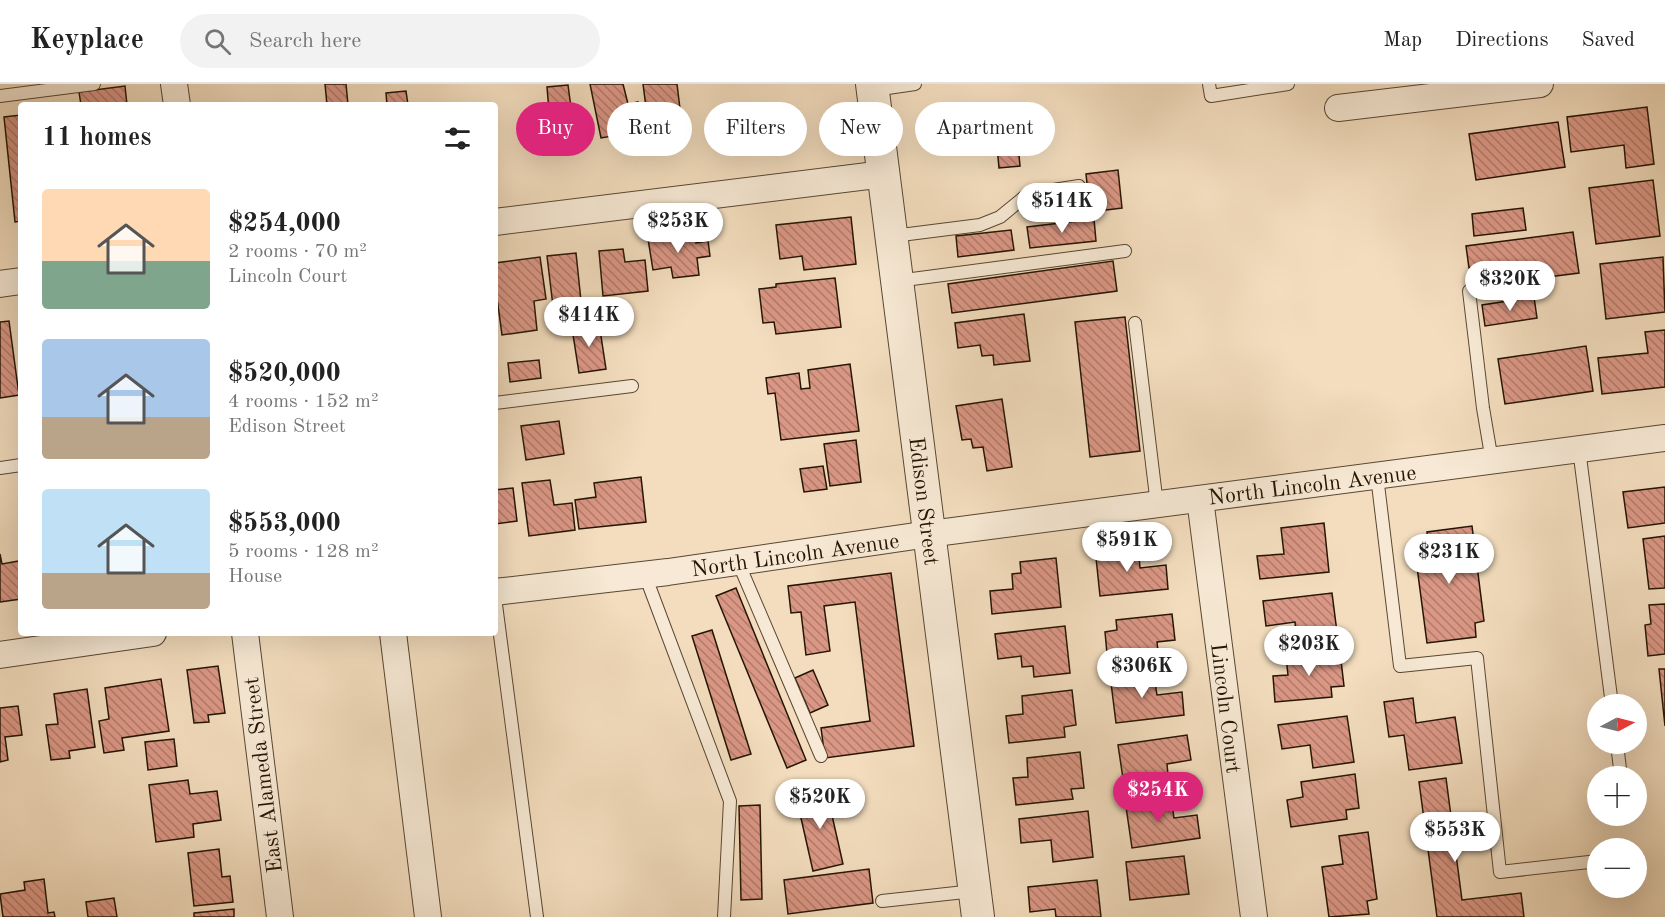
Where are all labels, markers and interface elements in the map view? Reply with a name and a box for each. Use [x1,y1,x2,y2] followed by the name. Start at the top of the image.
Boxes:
[180,14,600,68] search box
[201,25,234,58] icon: search
[30,27,144,55] text: Keyplace
[249,30,361,52] text: Search here
[1383,30,1422,51] text: Map
[1455,30,1549,51] text: Directions
[1582,30,1635,51] text: Saved
[516,102,595,156] chip: Buy
[607,102,692,156] chip: Rent
[704,102,807,156] chip: Filters
[819,102,903,156] chip: New
[915,102,1055,156] chip: Apartment
[441,122,474,155] icon: filters
[42,125,151,151] text: 11 homes
[1020,183,1104,234] pin: $514K
[1031,192,1093,212] text: $514K
[636,203,720,254] pin: $253K
[228,211,341,237] text: $254,000
[647,212,709,232] text: $253K
[90,213,162,285] icon: home
[228,242,367,262] text: 2 rooms · 70 m²
[1468,261,1552,312] pin: $320K
[228,267,347,287] text: Lincoln Court
[1479,270,1541,290] text: $320K
[547,297,631,348] pin: $414K
[558,306,620,326] text: $414K
[228,361,341,387] text: $520,000
[90,363,162,435] icon: home
[228,392,378,412] text: 4 rooms · 152 m²
[228,417,346,437] text: Edison Street
[904,436,942,567] street label: Edison Street
[1207,462,1418,510] street label: North Lincoln Avenue
[228,511,341,537] text: $553,000
[90,513,162,585] icon: home
[1085,522,1169,573] pin: $591K
[690,531,901,581] street label: North Lincoln Avenue
[1096,531,1158,551] text: $591K
[1407,534,1491,585] pin: $231K
[228,542,378,562] text: 5 rooms · 128 m²
[1418,543,1480,563] text: $231K
[228,567,282,587] text: House
[1267,626,1351,677] pin: $203K
[1278,635,1340,655] text: $203K
[1206,642,1244,775] street label: Lincoln Court
[1100,648,1184,699] pin: $306K
[1111,657,1173,677] text: $306K
[241,675,287,874] street label: East Alameda Street
[1587,694,1647,754] north arrow
[1587,694,1647,898] map controls
[1587,766,1647,826] button: +
[1116,772,1200,823] pin: $254K
[778,779,862,830] pin: $520K
[1127,781,1189,801] text: $254K
[789,788,851,808] text: $520K
[1413,812,1497,863] pin: $553K
[1424,821,1486,841] text: $553K
[1587,838,1647,898] button: −

